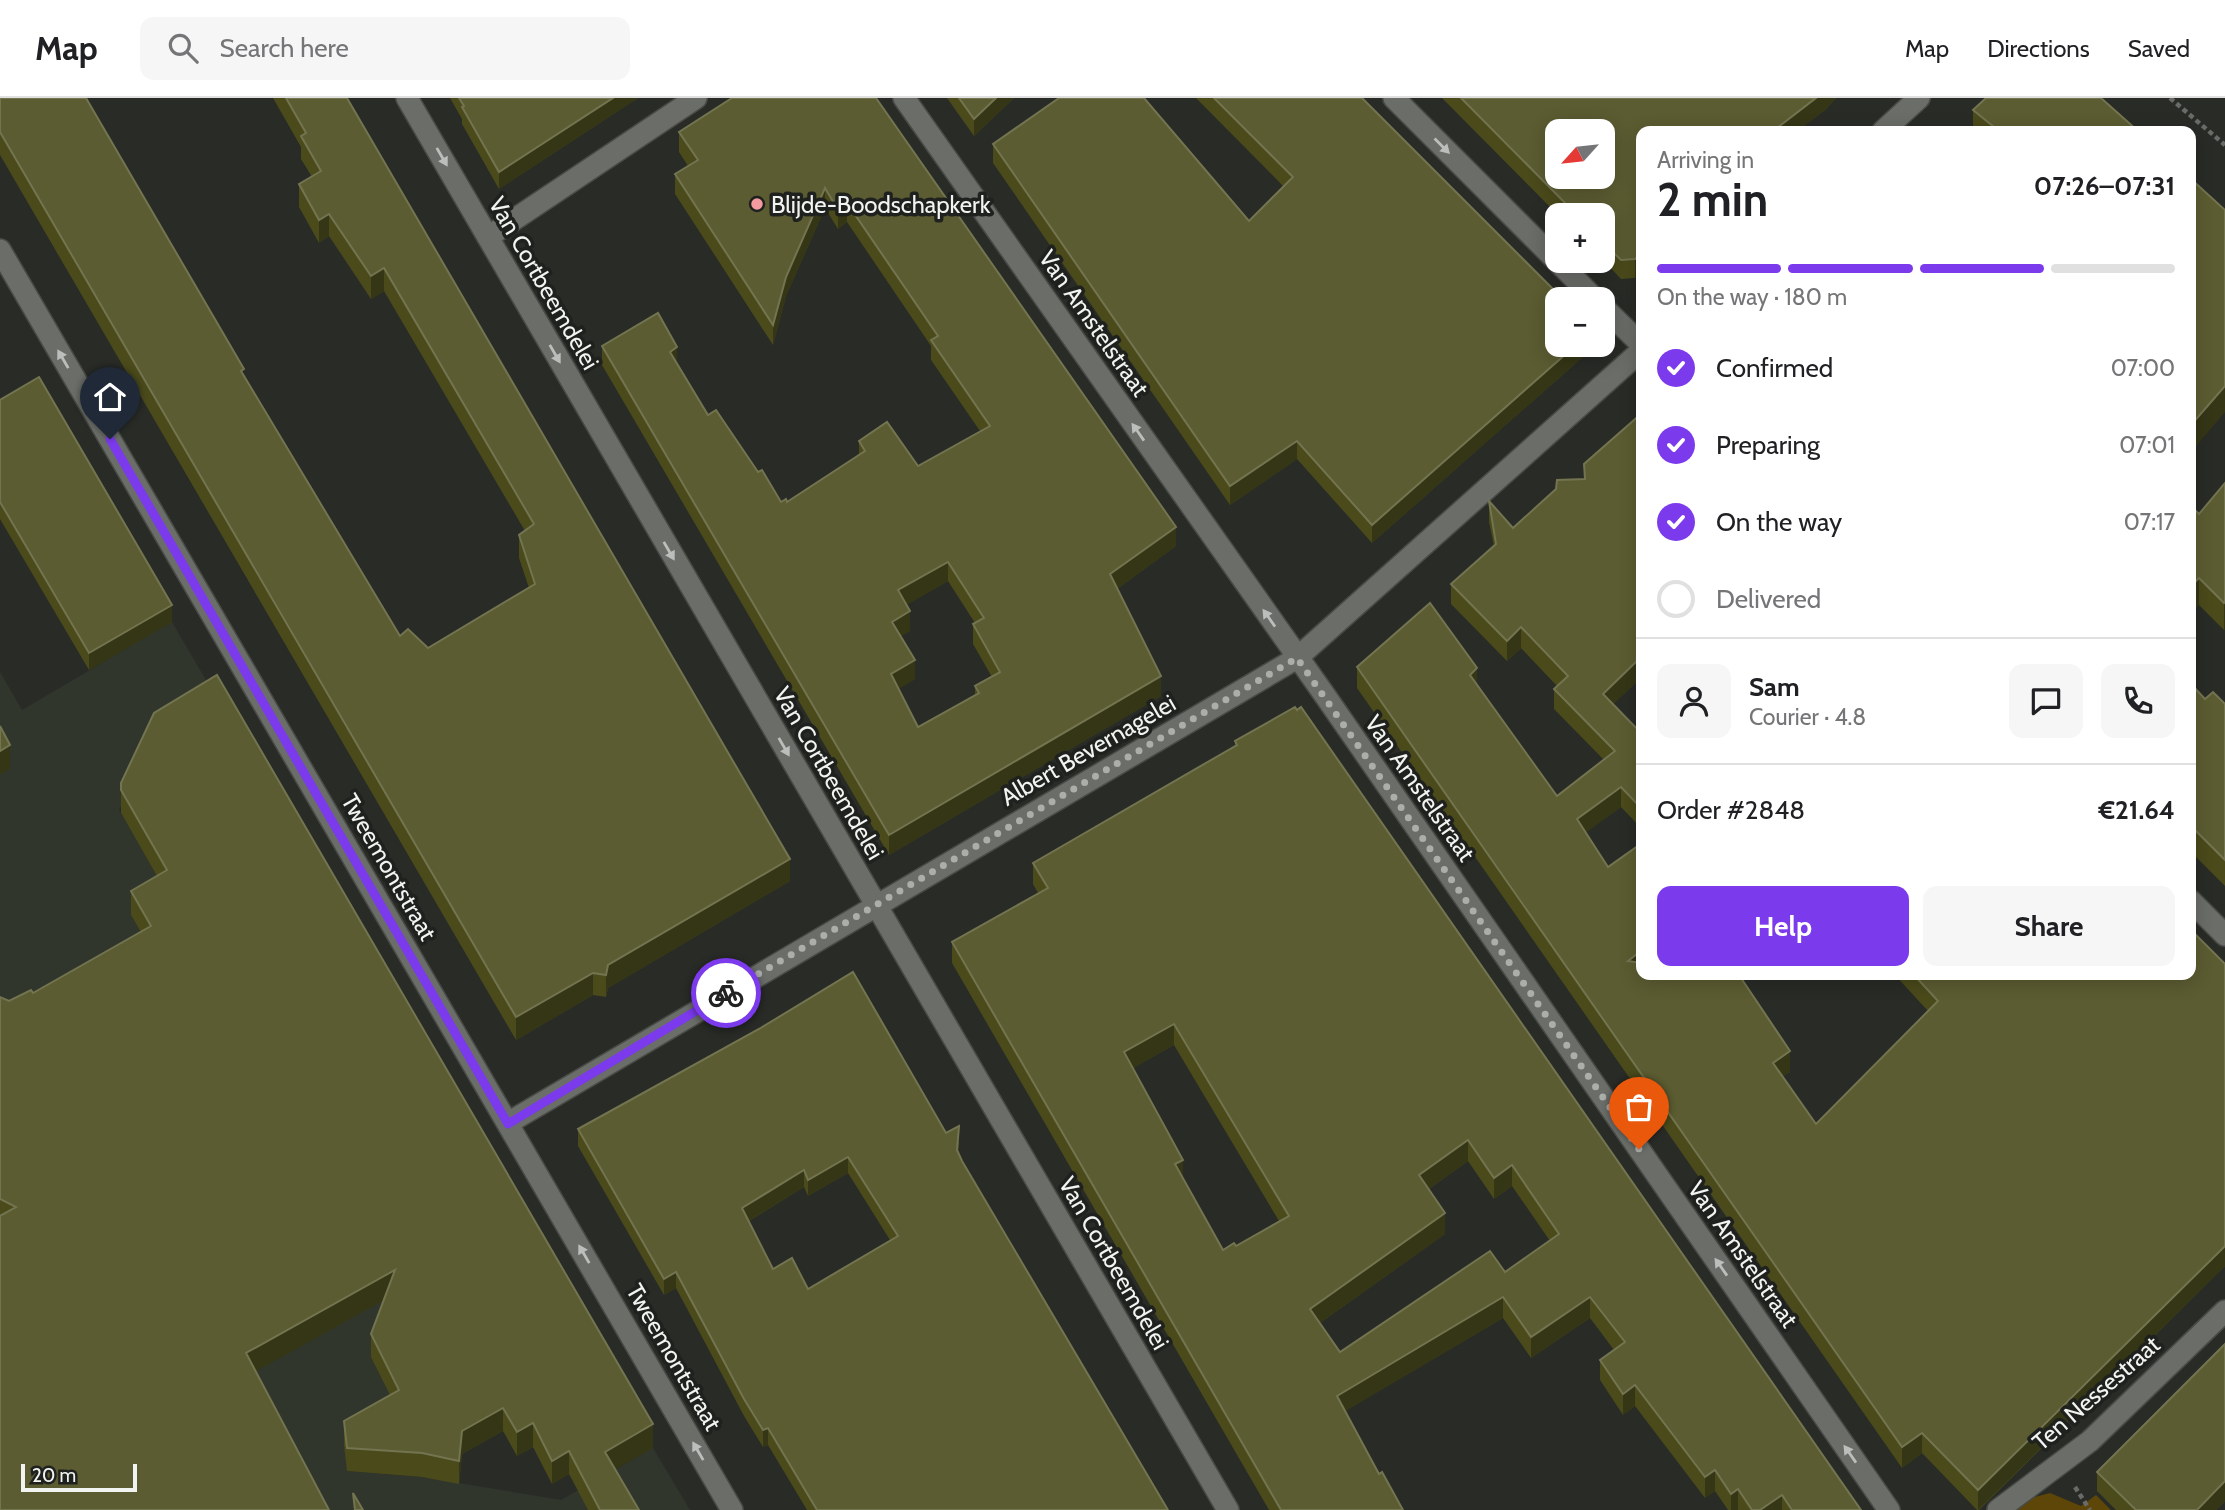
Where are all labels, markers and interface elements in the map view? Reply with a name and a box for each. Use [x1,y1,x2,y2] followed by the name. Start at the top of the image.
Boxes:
[140,17,630,80] search box
[35,28,98,68] text: Map
[164,29,202,67] icon: search
[220,32,349,64] text: Search here
[1905,34,1949,63] text: Map
[1987,34,2090,63] text: Directions
[2128,34,2190,63] text: Saved
[1545,119,1615,189] north arrow
[1545,119,1615,357] map controls
[1433,138,1450,154] one-way arrow
[1657,146,1754,174] text: Arriving in
[436,147,448,167] one-way arrow
[2034,170,2175,202] text: 07:26–07:31
[1657,172,1768,228] text: 2 min
[771,190,991,219] place label: Blijde-Boodschapkerk
[483,191,605,375] street label: Van Cortbeemdelei
[749,196,765,212] marker: Blijde-Boodschapkerk
[1545,203,1615,273] button: +
[1033,244,1155,402] street label: Van Amstelstraat
[1657,283,1847,311] text: On the way · 180 m
[1545,287,1615,357] button: −
[549,345,561,364] one-way arrow
[57,349,69,368] one-way arrow
[1657,349,1695,387] icon: check
[1716,352,1833,384] text: Confirmed
[2111,354,2175,382] text: 07:00
[80,367,140,439] pin
[91,378,129,416] icon: home
[1131,423,1145,441] one-way arrow
[1657,426,1695,464] icon: check
[1716,429,1820,461] text: Preparing
[2119,431,2175,459] text: 07:01
[1657,503,1695,541] icon: check
[1716,506,1842,538] text: On the way
[2124,508,2175,536] text: 07:17
[663,541,676,560] one-way arrow
[1716,583,1821,615] text: Delivered
[1262,609,1276,627] one-way arrow
[1657,664,1731,738] button: person
[2009,664,2083,738] button: chat
[2101,664,2175,738] button: phone
[1749,671,1800,703] text: Sam
[768,681,890,865] street label: Van Cortbeemdelei
[995,688,1181,812] street label: Albert Bevernagelei
[1749,703,1866,731] text: Courier · 4.8
[1359,709,1481,867] street label: Van Amstelstraat
[778,738,790,757] one-way arrow
[335,788,443,946] street label: Tweemontstraat
[1657,794,1805,826] text: Order #2848
[2098,794,2175,826] text: €21.64
[1657,886,1909,966] button: Help
[1923,886,2175,966] button: Share
[691,958,761,1028] courier
[707,974,745,1012] icon: bike
[1609,1077,1669,1149] pin
[1620,1088,1658,1126] icon: bag
[1053,1171,1175,1355] street label: Van Cortbeemdelei
[1682,1175,1804,1333] street label: Van Amstelstraat
[578,1245,590,1264] one-way arrow
[1714,1258,1728,1276] one-way arrow
[620,1278,728,1436] street label: Tweemontstraat
[2026,1330,2166,1456] street label: Ten Nessestraat
[692,1441,704,1461] one-way arrow
[1843,1445,1857,1463] one-way arrow
[21,1461,136,1493] scale bar
[32,1464,76,1487] text: 20 m

